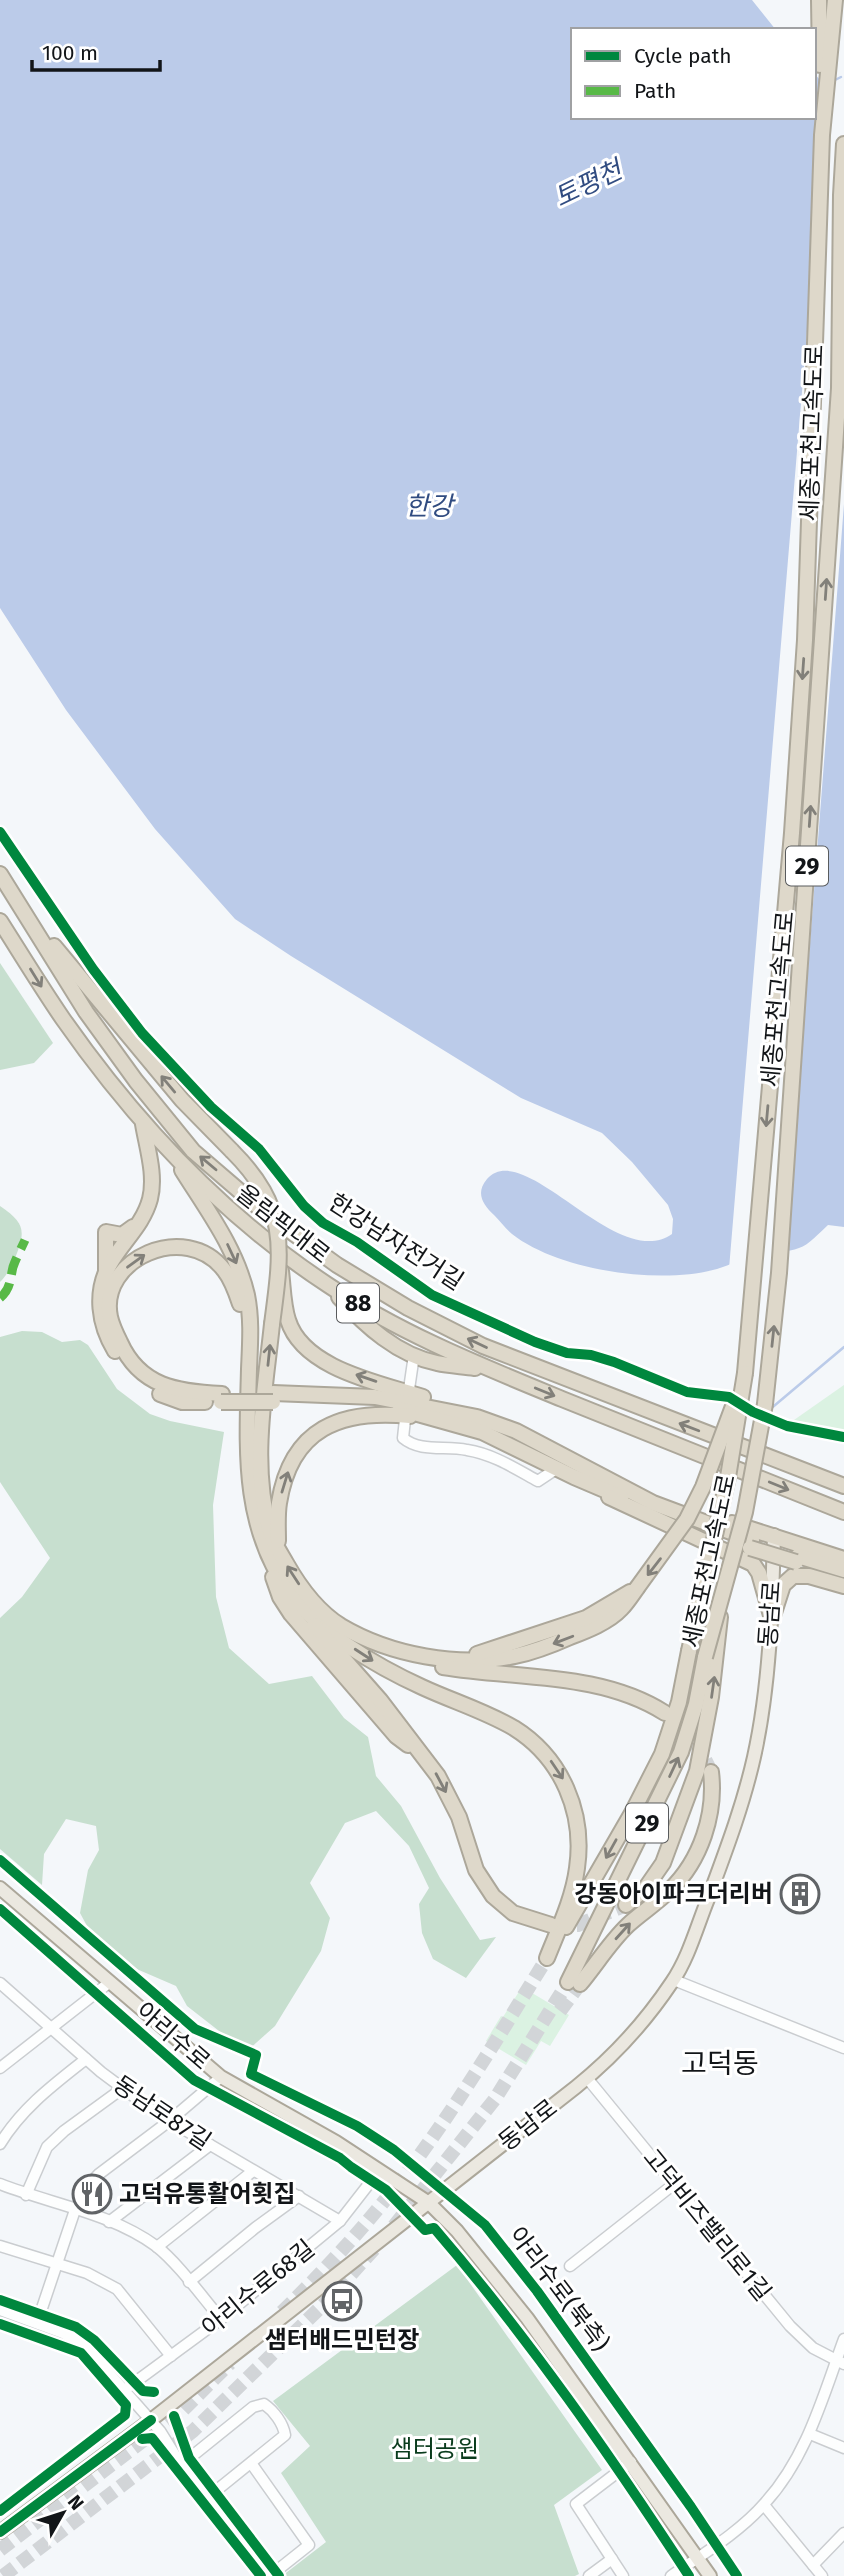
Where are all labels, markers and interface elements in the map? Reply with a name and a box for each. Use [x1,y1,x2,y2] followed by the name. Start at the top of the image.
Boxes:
[32,28,159,72] scale bar
[571,28,816,119] legend
[42,40,98,66] text: 100 m
[634,43,732,69] text: Cycle path
[634,78,676,104] text: Path
[549,153,630,214] water label: 토평천
[795,344,829,522] street label: 세종포천고속도로
[405,491,456,522] water label: 한강
[820,578,833,600] one-way arrow
[796,657,809,680] one-way arrow
[804,805,817,827] one-way arrow
[786,846,828,886] road number: 29
[756,910,800,1088] street label: 세종포천고속도로
[30,968,44,988] one-way arrow
[160,1075,176,1093] one-way arrow
[761,1104,774,1126] one-way arrow
[199,1155,217,1171] one-way arrow
[231,1179,335,1269] street label: 올림픽대로
[324,1188,468,1296] street label: 한강남자전거길
[226,1243,239,1264] one-way arrow
[126,1254,145,1268] one-way arrow
[337,1284,379,1322] road number: 88
[767,1325,780,1348] one-way arrow
[467,1335,488,1348] one-way arrow
[263,1344,276,1367] one-way arrow
[355,1371,377,1384] one-way arrow
[533,1386,555,1399] one-way arrow
[678,1420,700,1432] one-way arrow
[279,1471,292,1493] one-way arrow
[677,1472,741,1650] street label: 세종포천고속도로
[767,1480,789,1493] one-way arrow
[646,1557,661,1575] one-way arrow
[286,1566,301,1585] one-way arrow
[754,1580,786,1648] street label: 동남로
[552,1635,574,1648] one-way arrow
[354,1648,374,1662] one-way arrow
[706,1676,719,1699] one-way arrow
[668,1757,681,1778] one-way arrow
[549,1760,564,1779] one-way arrow
[434,1772,448,1792] one-way arrow
[626,1804,668,1842] road number: 29
[604,1839,618,1859] one-way arrow
[779,1873,821,1915] building icon: 강동아이파크더리버
[574,1880,773,1908] place label: 강동아이파크더리버
[615,1922,631,1940] one-way arrow
[130,1996,216,2076] street label: 아리수로
[681,2047,759,2080] district label: 고덕동
[108,2070,216,2156] street label: 동남로87길
[493,2094,563,2156] street label: 동남로
[637,2144,777,2306] street label: 고덕비즈밸리로1길
[71,2173,113,2215] restaurant icon: 고덕유통활어횟집
[119,2180,296,2208] place label: 고덕유통활어횟집
[503,2221,615,2357] street label: 아리수로(북측)
[196,2234,320,2342] street label: 아리수로68길
[321,2280,363,2322] bus stop icon: 샘터배드민턴장
[265,2326,419,2354] place label: 샘터배드민턴장
[391,2435,479,2463] park label: 샘터공원
[28,2478,98,2548] north arrow
[63,2490,89,2515] text: N

